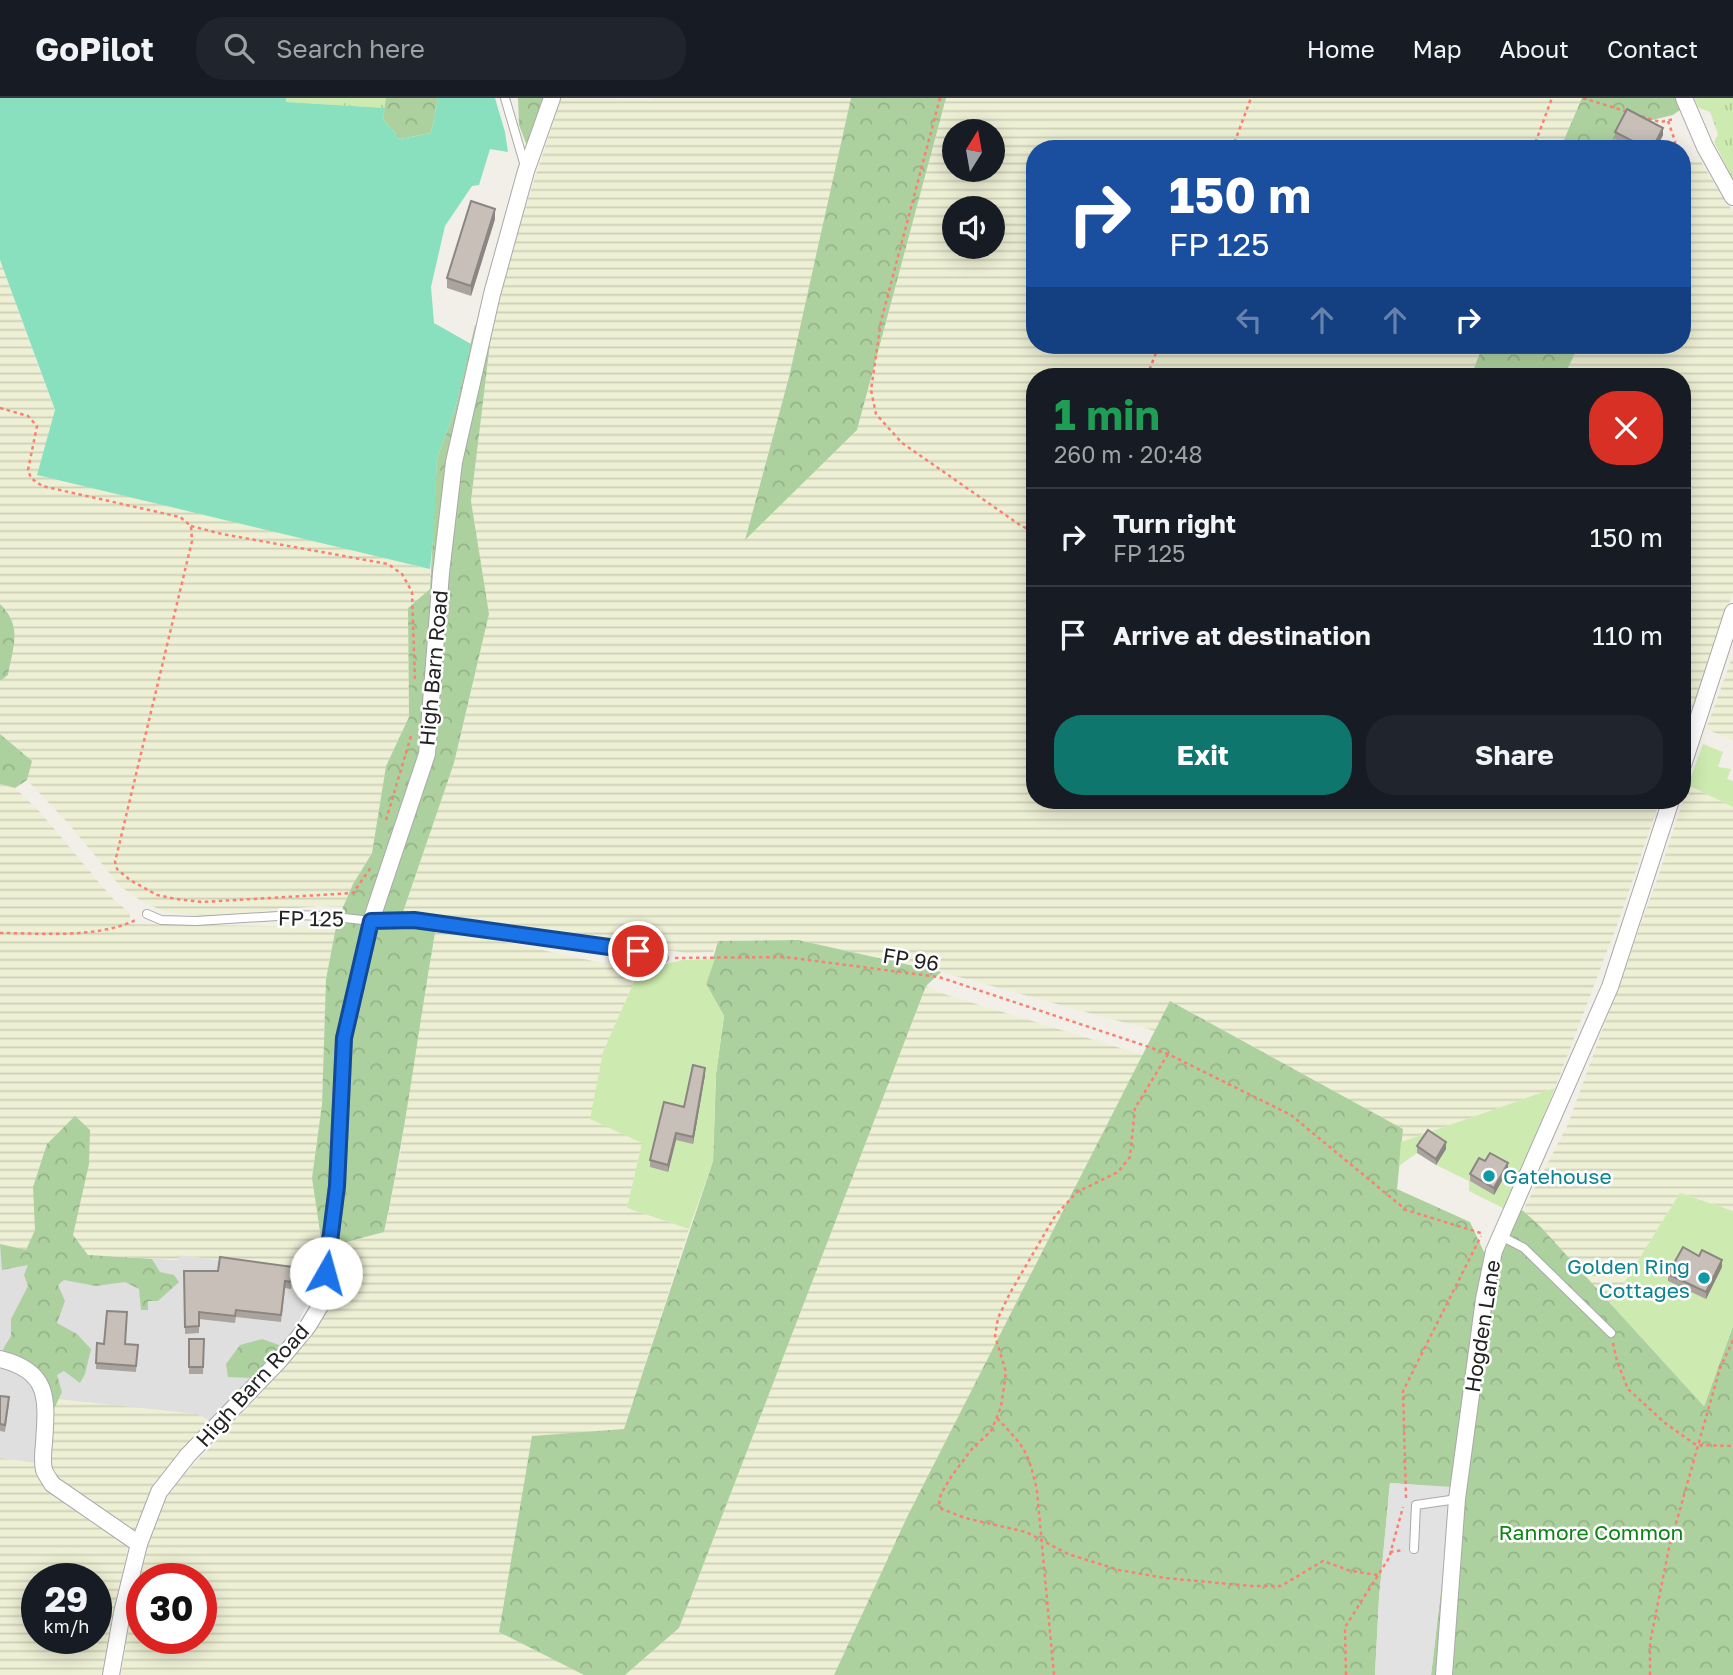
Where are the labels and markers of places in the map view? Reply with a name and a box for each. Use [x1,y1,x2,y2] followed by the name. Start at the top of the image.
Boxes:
[608,921,668,981] pin
[1503,1163,1612,1189] place label: Gatehouse
[1481,1168,1497,1184] marker: Gatehouse
[1567,1253,1690,1303] place label: Golden Ring Cottages
[1696,1270,1712,1286] marker: Golden Ring Cottages

